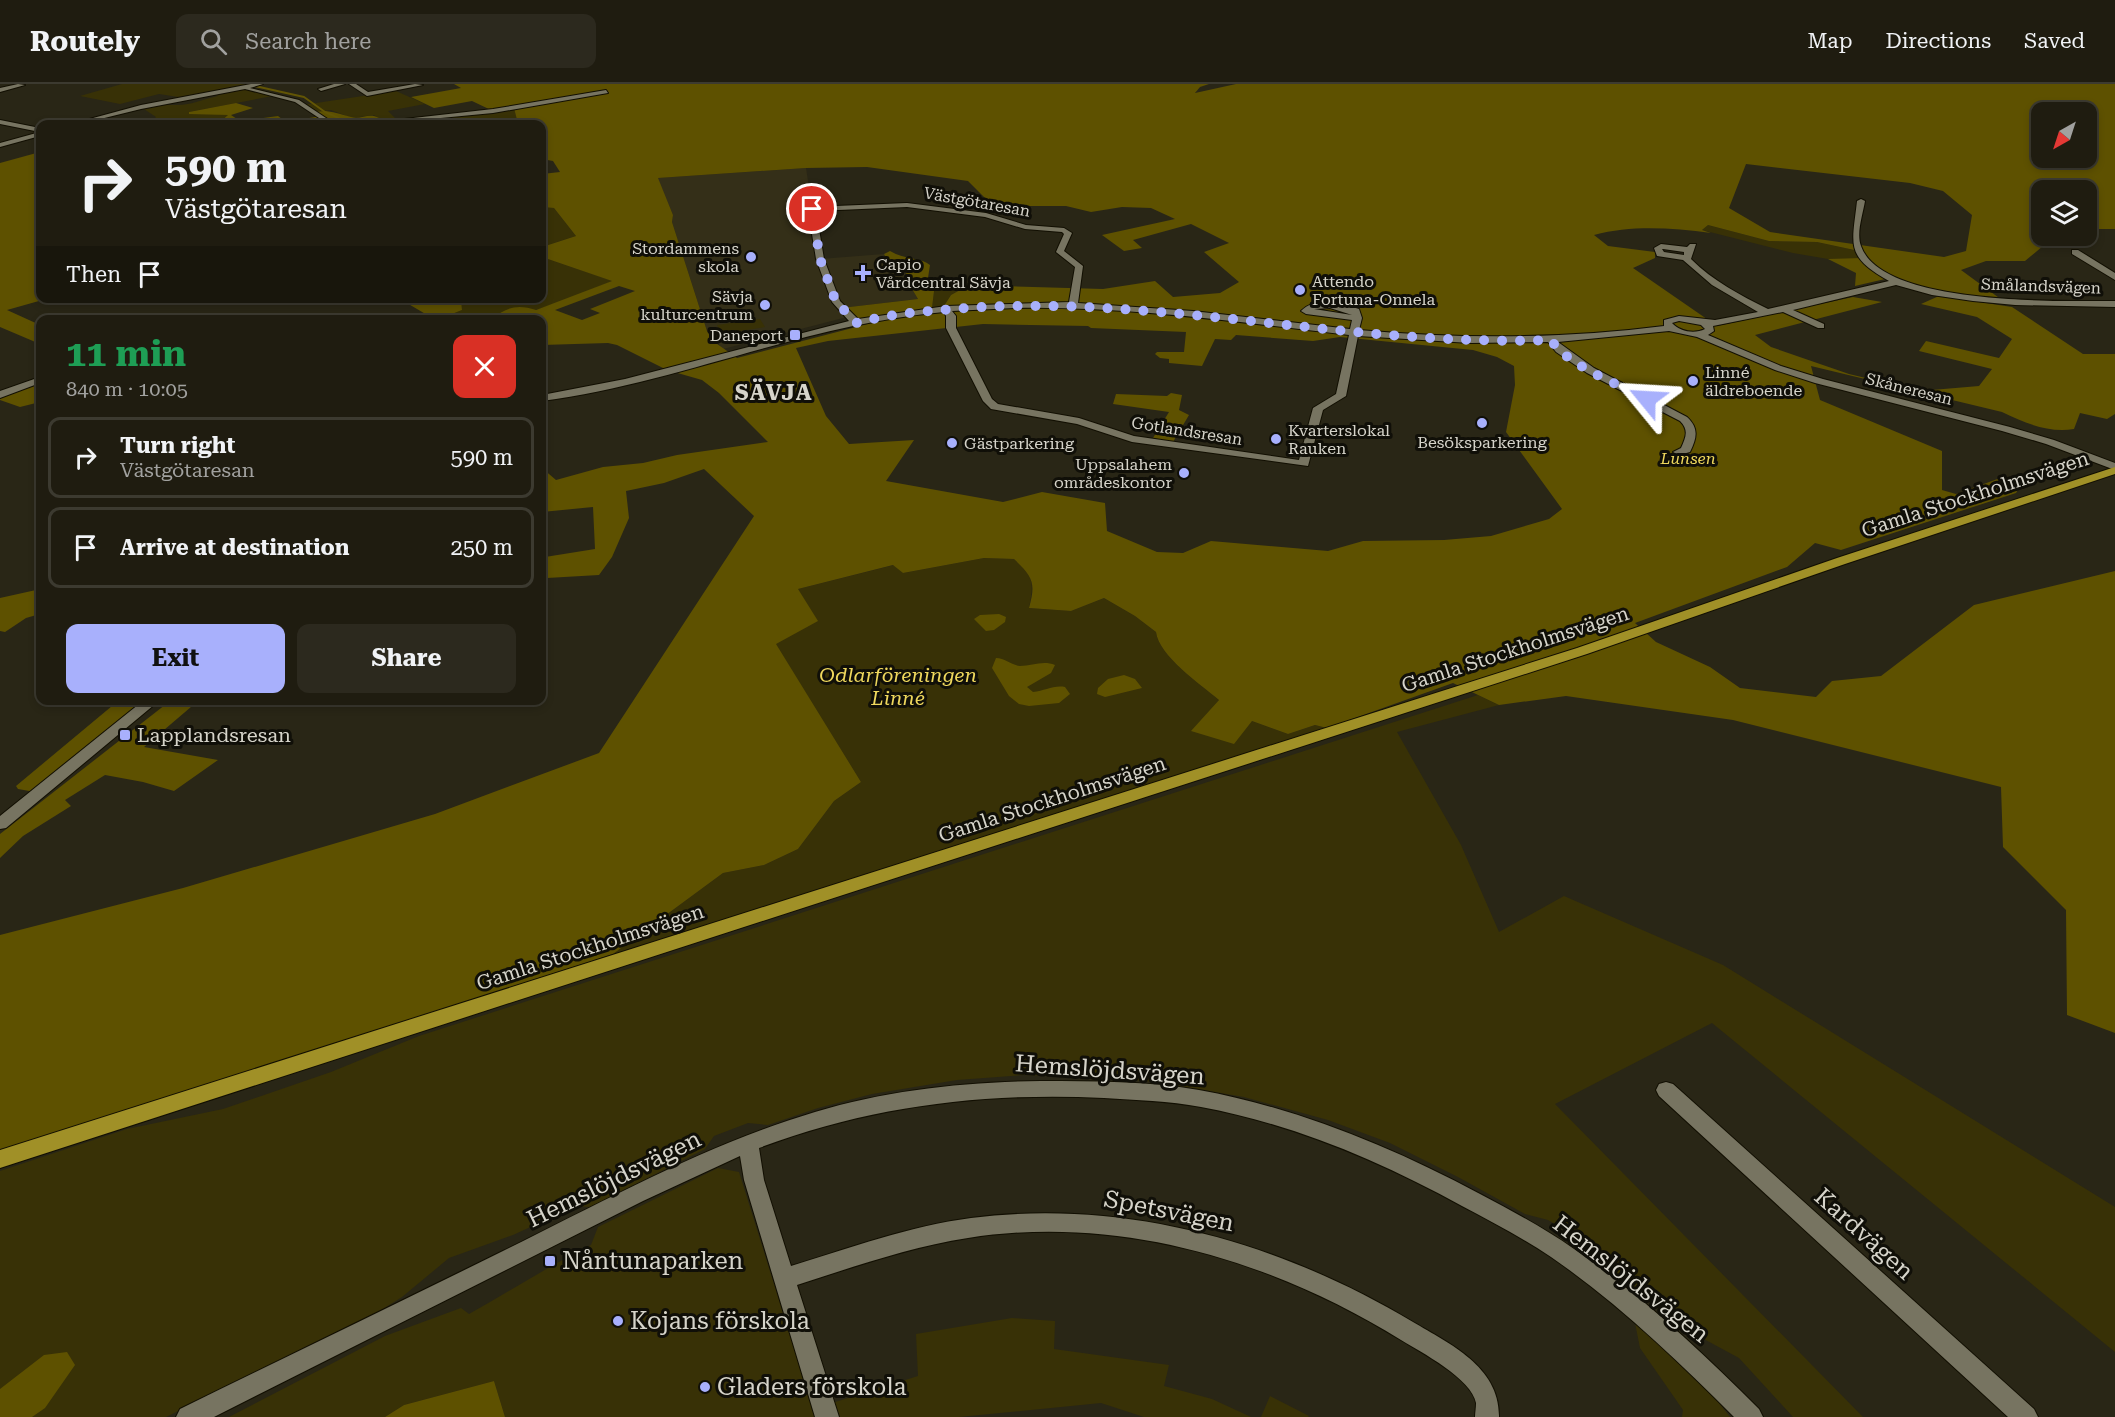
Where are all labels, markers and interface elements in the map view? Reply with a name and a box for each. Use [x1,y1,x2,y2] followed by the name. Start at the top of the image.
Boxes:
[176,14,596,68] search box
[30,25,140,58] text: Routely
[197,25,230,58] icon: search
[245,29,371,54] text: Search here
[1808,29,1852,53] text: Map
[1885,29,1991,53] text: Directions
[2024,29,2085,53] text: Saved
[2031,102,2097,168] north arrow
[2031,102,2097,246] map controls
[165,143,287,192] text: 590 m
[66,144,144,222] icon: right
[2031,180,2097,246] button: layers
[786,183,837,234] pin
[922,183,1032,221] street label: Västgötaresan
[795,192,828,225] icon: arrive
[165,193,347,225] text: Västgötaresan
[632,239,739,276] place label: Stordammens skola
[744,250,758,264] marker: Stordammens skola
[876,255,1011,292] place label: Capio Vårdcentral Sävja
[133,258,166,291] icon: arrive
[66,262,121,287] text: Then
[854,264,872,282] marker: Capio Vårdcentral Sävja
[1312,272,1435,309] place label: Attendo Fortuna-Onnela
[1981,274,2101,298] street label: Smålandsvägen
[1293,283,1307,297] marker: Attendo Fortuna-Onnela
[641,287,753,324] place label: Sävja kulturcentrum
[758,298,772,312] marker: Sävja kulturcentrum
[710,326,783,345] place label: Daneport
[788,328,802,342] marker: Daneport
[66,333,186,375] text: 11 min
[453,335,516,398] button: close
[1705,363,1802,400] place label: Linné äldreboende
[1615,367,1679,431] position arrow
[1864,369,1954,409] street label: Skåneresan
[1686,374,1700,388] marker: Linné äldreboende
[66,377,188,401] text: 840 m · 10:05
[735,378,813,405] district label: SÄVJA
[1130,413,1244,449] street label: Gotlandsresan
[1475,416,1489,430] marker: Besöksparkering
[1288,421,1390,458] place label: Kvarterslokal Rauken
[1269,432,1283,446] marker: Kvarterslokal Rauken
[120,433,235,458] text: Turn right
[1417,433,1548,452] place label: Besöksparkering
[964,434,1075,453] place label: Gästparkering
[945,436,959,450] marker: Gästparkering
[69,441,102,474] icon: right
[450,445,513,470] text: 590 m
[1858,446,2092,542] street label: Gamla Stockholmsvägen
[1659,449,1716,468] park label: Lunsen
[1054,455,1172,492] place label: Uppsalahem områdeskontor
[120,458,255,482] text: Västgötaresan
[1177,466,1191,480] marker: Uppsalahem områdeskontor
[69,531,102,564] icon: arrive
[120,535,349,560] text: Arrive at destination
[450,535,513,560] text: 250 m
[1398,601,1632,697] street label: Gamla Stockholmsvägen
[66,624,285,693] button: Exit
[297,624,516,693] button: Share
[819,663,977,710] park label: Odlarföreningen Linné
[137,723,291,747] place label: Lapplandsresan
[118,728,132,742] marker: Lapplandsresan
[935,751,1169,847] street label: Gamla Stockholmsvägen
[473,899,707,995] street label: Gamla Stockholmsvägen
[1014,1049,1206,1091] street label: Hemslöjdsvägen
[522,1125,706,1233] street label: Hemslöjdsvägen
[1809,1182,1919,1286] street label: Kardvägen
[1102,1185,1236,1237] street label: Spetsvägen
[1547,1209,1715,1349] street label: Hemslöjdsvägen
[562,1247,743,1275] place label: Nåntunaparken
[543,1254,557,1268] marker: Nåntunaparken
[630,1307,810,1335] place label: Kojans förskola
[611,1314,625,1328] marker: Kojans förskola
[717,1373,907,1401] place label: Gladers förskola
[698,1380,712,1394] marker: Gladers förskola

